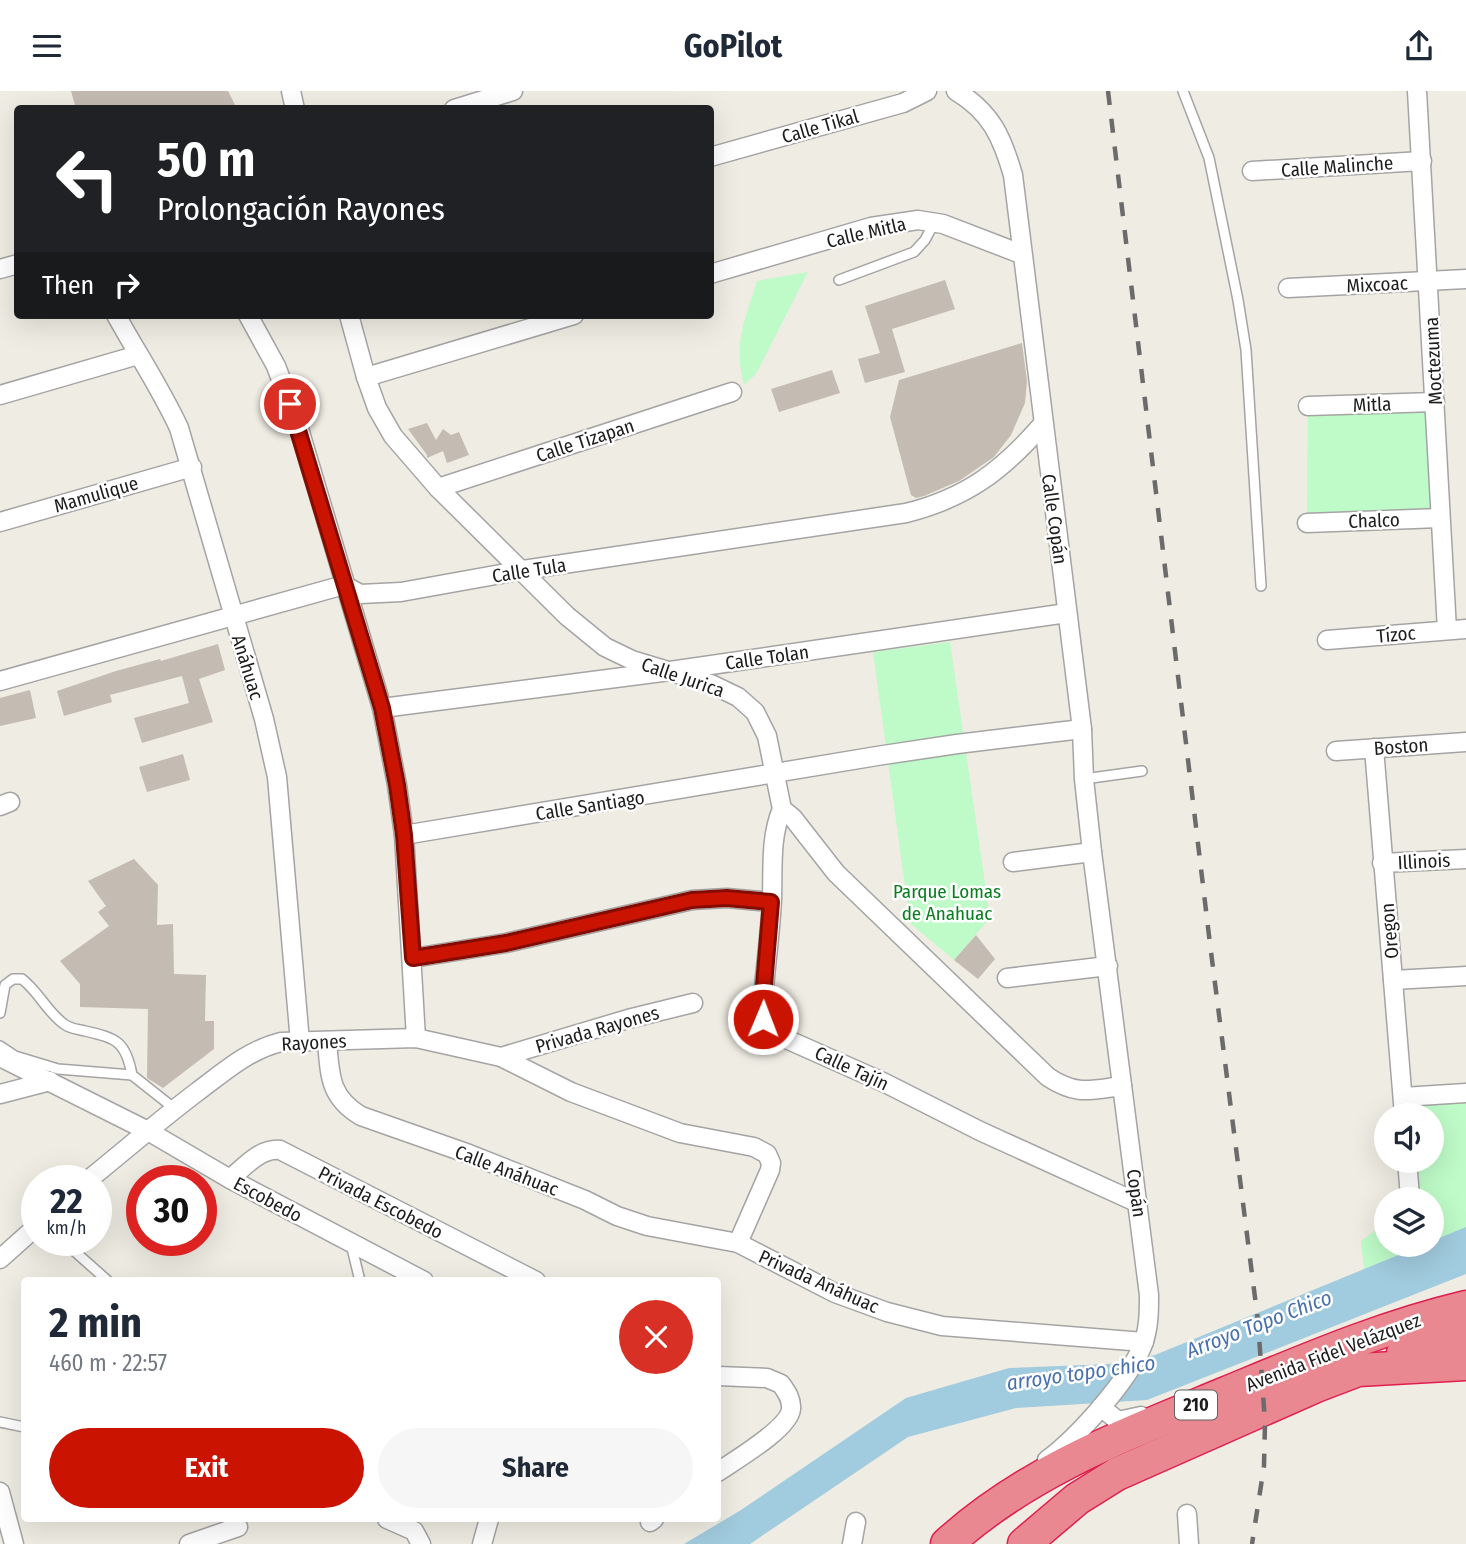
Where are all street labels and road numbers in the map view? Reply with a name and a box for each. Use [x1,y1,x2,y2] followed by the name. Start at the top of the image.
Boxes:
[779,105,861,148] street label: Calle Tikal
[1280,151,1394,182] street label: Calle Malinche
[824,212,908,253] street label: Calle Mitla
[1346,271,1408,298] street label: Mixcoac
[1420,316,1447,406] street label: Moctezuma
[1352,392,1392,417] street label: Mitla
[533,414,637,467] street label: Calle Tizapan
[51,471,141,517] street label: Mamulique
[1037,472,1072,566] street label: Calle Copán
[1348,508,1400,533] street label: Chalco
[490,553,568,588] street label: Calle Tula
[1376,621,1417,648] street label: Tízoc
[227,632,268,702] street label: Anáhuac
[724,640,810,675] street label: Calle Tolan
[638,653,727,702] street label: Calle Jurica
[1373,733,1429,760] street label: Boston
[534,786,646,825] street label: Calle Santiago
[1397,849,1451,874] street label: Illinois
[1376,902,1403,960] street label: Oregon
[533,1001,662,1058] street label: Privada Rayones
[281,1029,347,1056] street label: Rayones
[811,1041,893,1096] street label: Calle Tajín
[452,1140,562,1201] street label: Calle Anáhuac
[315,1161,447,1244] street label: Privada Escobedo
[1122,1167,1151,1219] street label: Copán
[230,1172,306,1227] street label: Escobedo
[755,1245,882,1318] street label: Privada Anáhuac
[1243,1308,1424,1396] street label: Avenida Fidel Velázquez
[1175,1391,1217,1420] road number: 210

